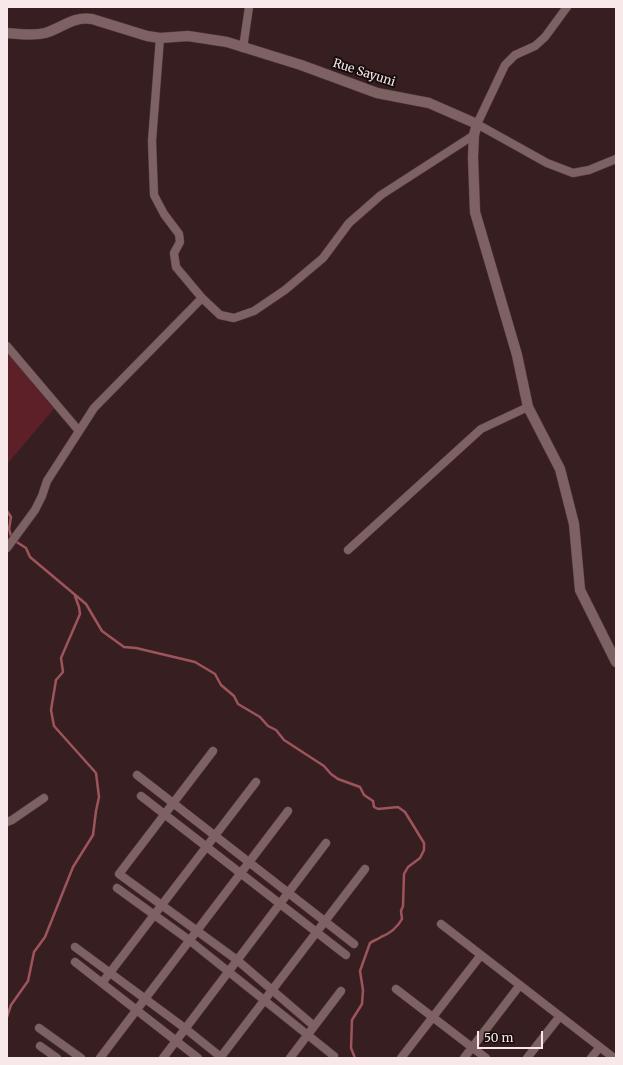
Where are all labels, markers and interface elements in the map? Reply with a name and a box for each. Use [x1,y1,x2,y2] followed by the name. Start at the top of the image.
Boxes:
[331,56,397,90] street label: Rue Sayuni
[479,1023,545,1049] scale bar
[484,1030,513,1045] text: 50 m

